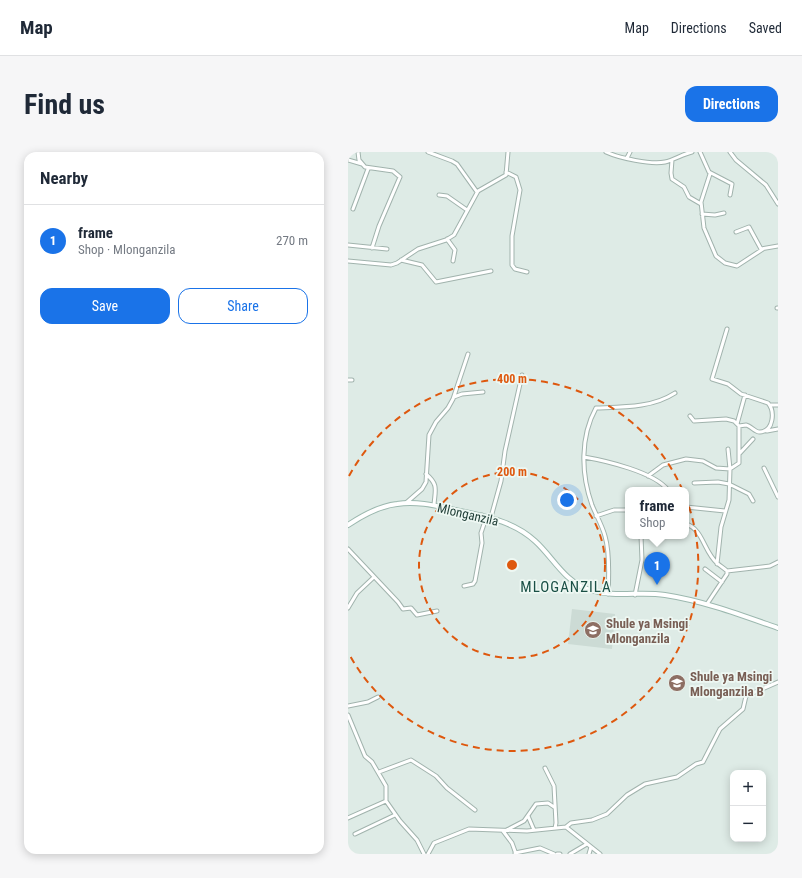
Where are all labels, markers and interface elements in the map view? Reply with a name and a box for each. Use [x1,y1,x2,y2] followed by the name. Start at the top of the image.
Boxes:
[20,16,53,39] text: Map
[625,20,649,36] text: Map
[671,20,727,36] text: Directions
[749,20,782,36] text: Saved
[685,86,778,122] button: Directions
[24,88,105,121] text: Find us
[40,168,88,188] text: Nearby
[78,224,113,242] text: frame
[50,233,56,248] text: 1
[276,233,308,248] text: 270 m
[78,242,176,257] text: Shop · Mlonganzila
[40,288,170,324] button: Save
[178,288,308,324] button: Share
[497,372,527,386] text: 400 m
[497,465,527,479] text: 200 m
[625,487,689,539] popup
[557,490,577,510] your location
[639,497,675,515] text: frame
[436,500,500,529] street label: Mlonganzila
[639,515,665,530] text: Shop
[644,552,670,585] pin: 1
[505,558,519,572] centre of rings
[520,578,612,596] district label: MLOGANZILA
[606,616,688,646] place label: Shule ya Msingi Mlonganzila
[583,620,603,640] school or university icon: Shule ya Msingi Mlonganzila
[690,669,772,699] place label: Shule ya Msingi Mlonganzila B
[667,673,687,693] school or university icon: Shule ya Msingi Mlonganzila B
[730,770,766,842] map controls
[730,770,766,806] button: +
[730,806,766,842] button: −

